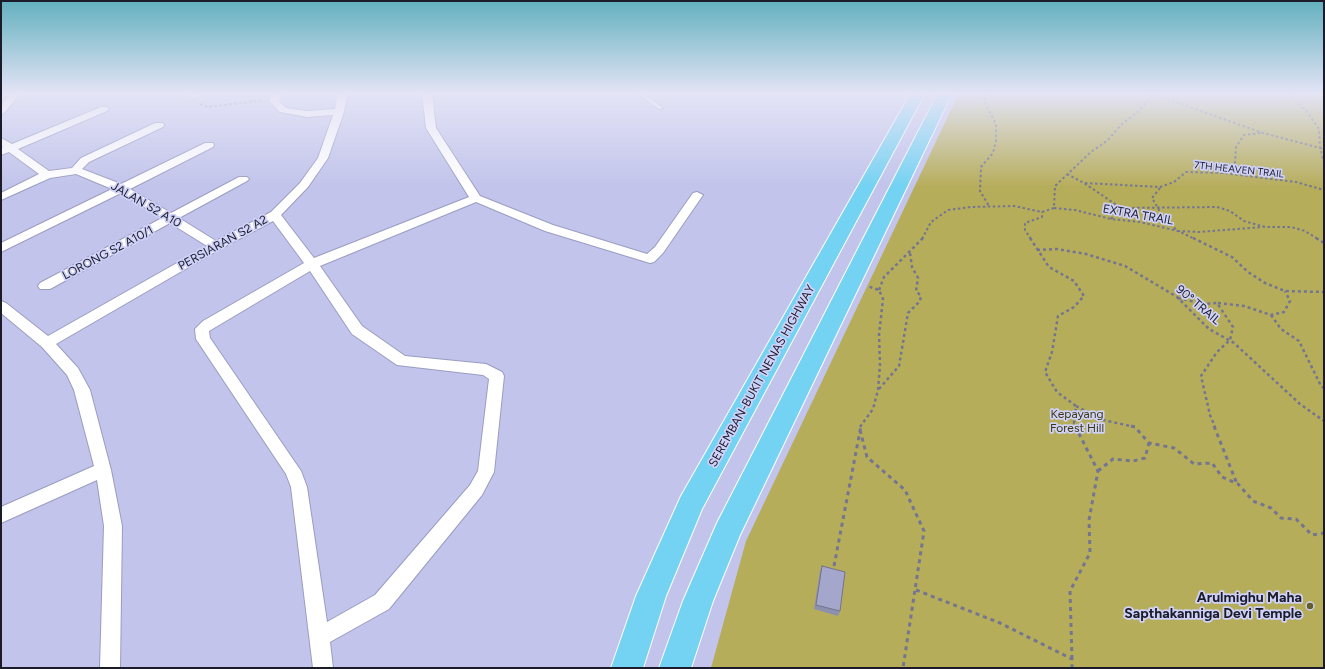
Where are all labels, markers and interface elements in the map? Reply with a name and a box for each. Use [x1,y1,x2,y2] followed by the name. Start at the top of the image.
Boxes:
[1194,159,1284,181] street label: 7TH HEAVEN TRAIL
[108,179,184,231] street label: JALAN S2 A10
[1102,202,1174,228] street label: EXTRA TRAIL
[176,212,270,274] street label: PERSIARAN S2 A2
[60,223,156,283] street label: LORONG S2 A10/1
[706,282,818,470] street label: SEREMBAN-BUKIT NENAS HIGHWAY
[1173,282,1223,328] street label: 90° TRAIL
[1050,407,1104,435] park label: Kepayang Forest Hill
[1124,590,1302,622] place label: Arulmighu Maha Sapthakanniga Devi Temple
[1305,601,1315,611] marker: Arulmighu Maha Sapthakanniga Devi Temple

